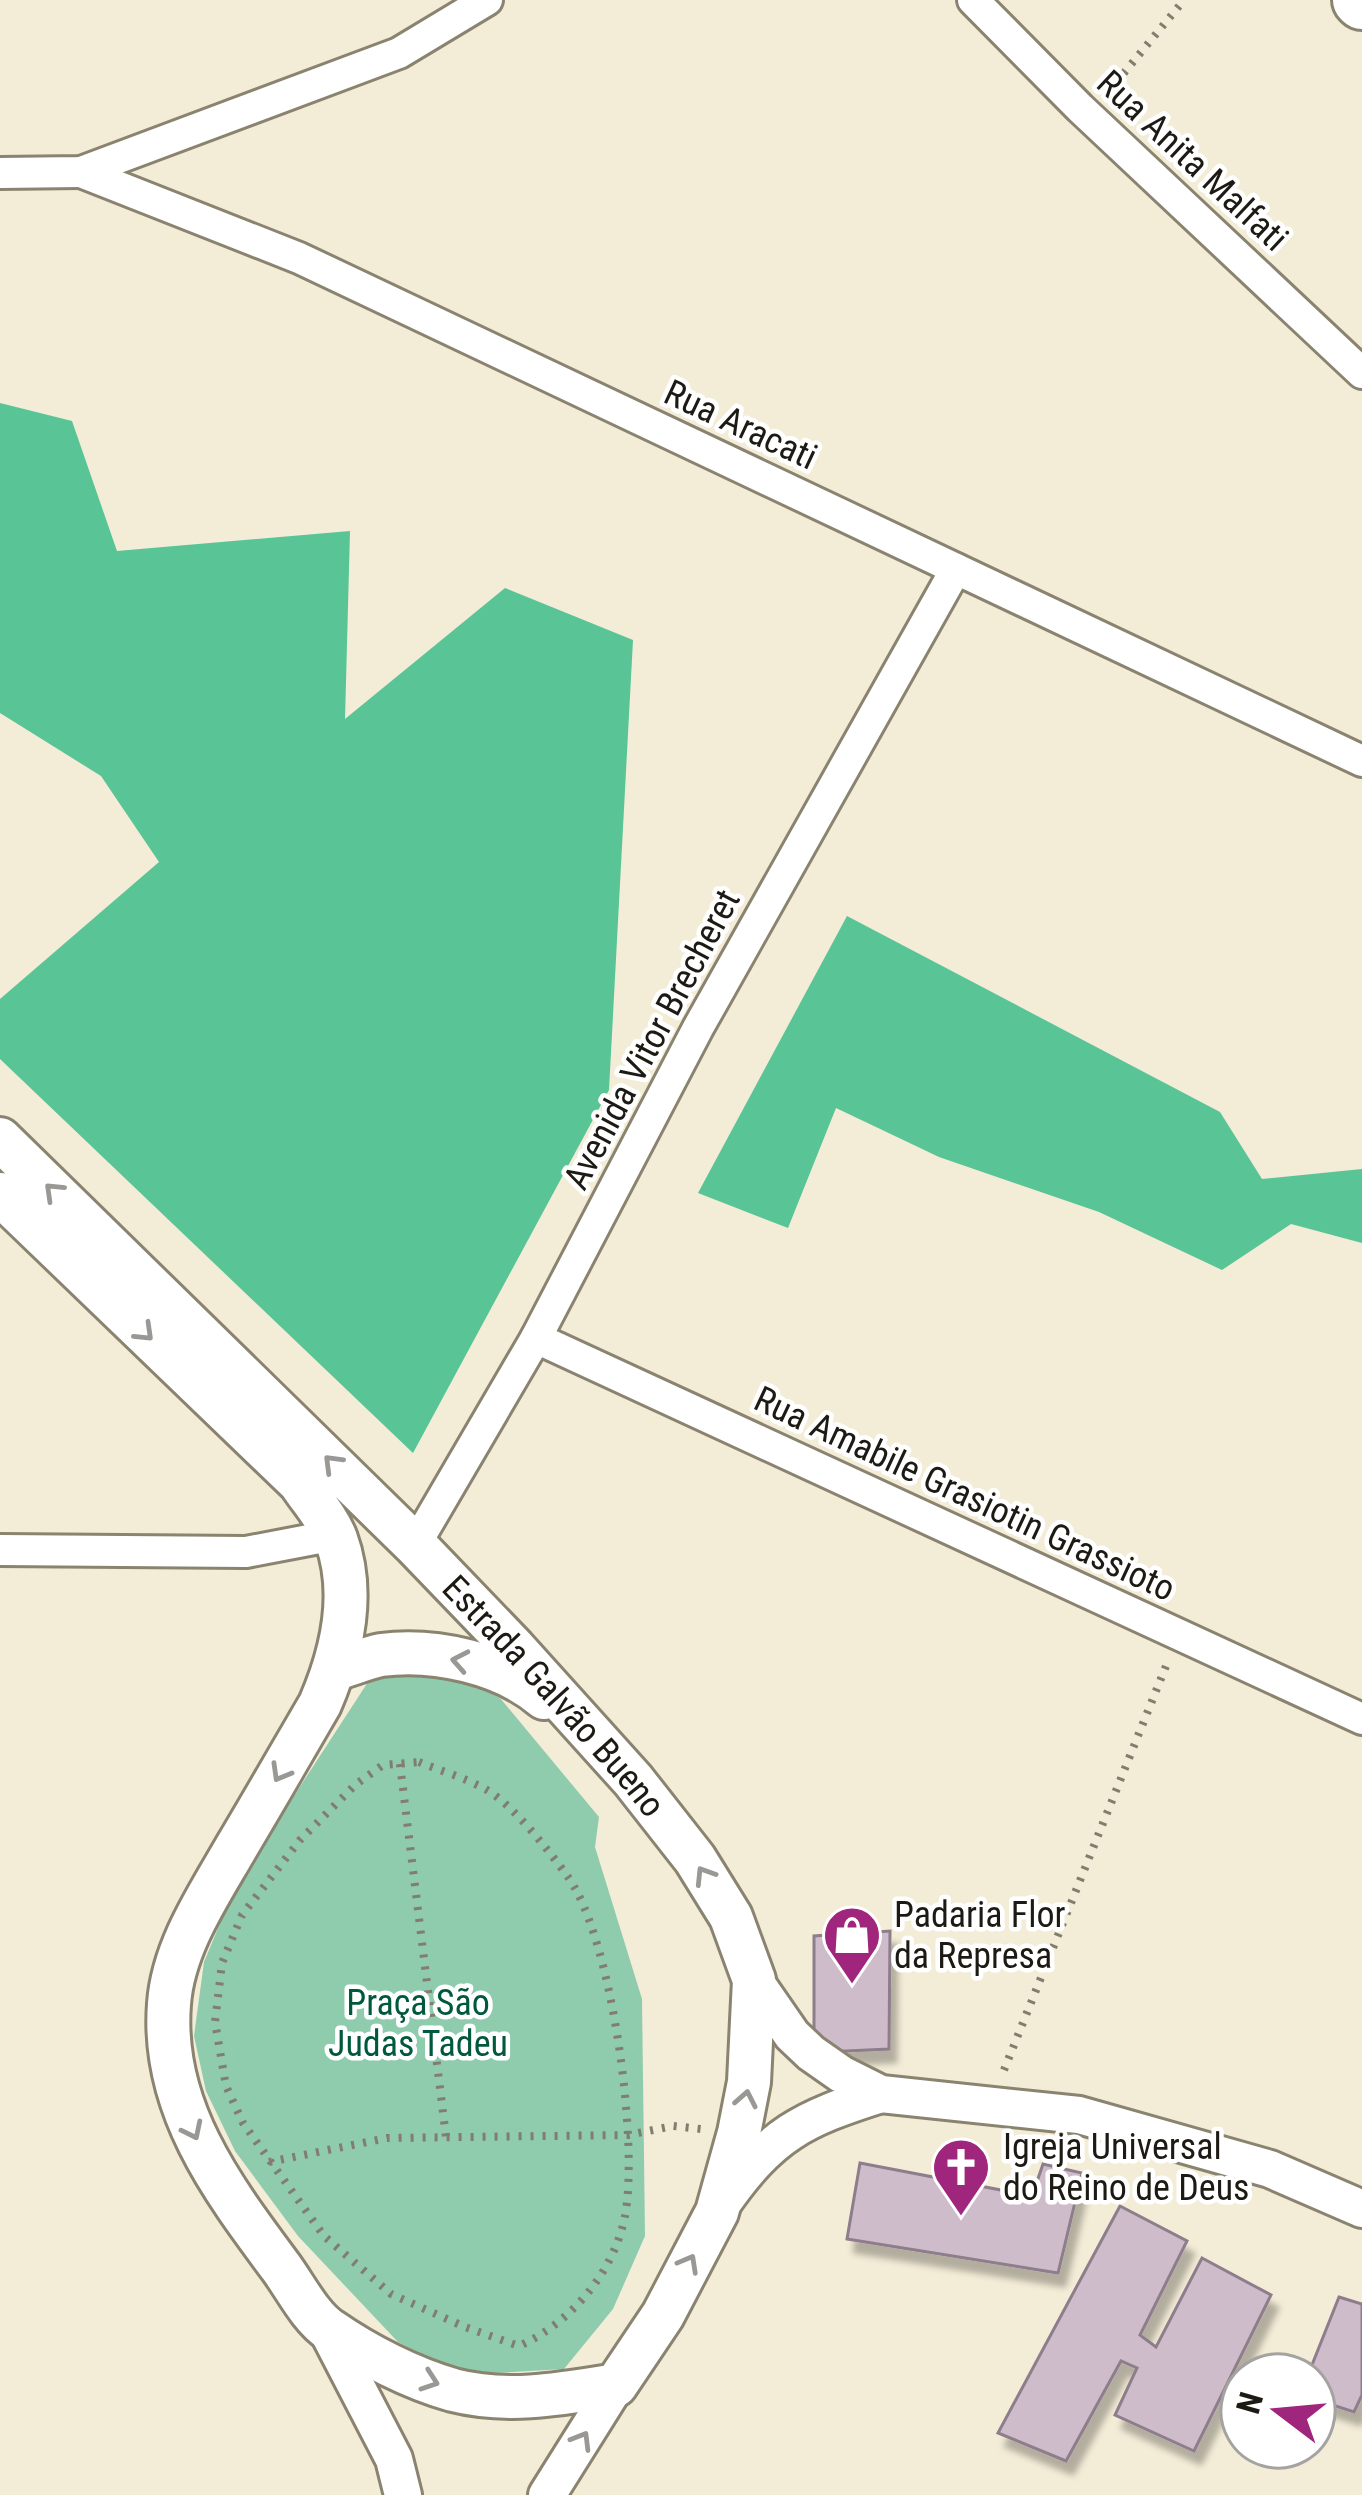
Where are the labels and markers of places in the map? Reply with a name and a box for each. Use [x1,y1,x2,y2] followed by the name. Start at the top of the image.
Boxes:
[894,1894,1065,1977] place label: Padaria Flor da Represa
[821,1904,883,1986] shop icon: Padaria Flor da Represa
[1003,2126,1249,2209] place label: Igreja Universal do Reino de Deus
[930,2136,992,2218] church icon: Igreja Universal do Reino de Deus

